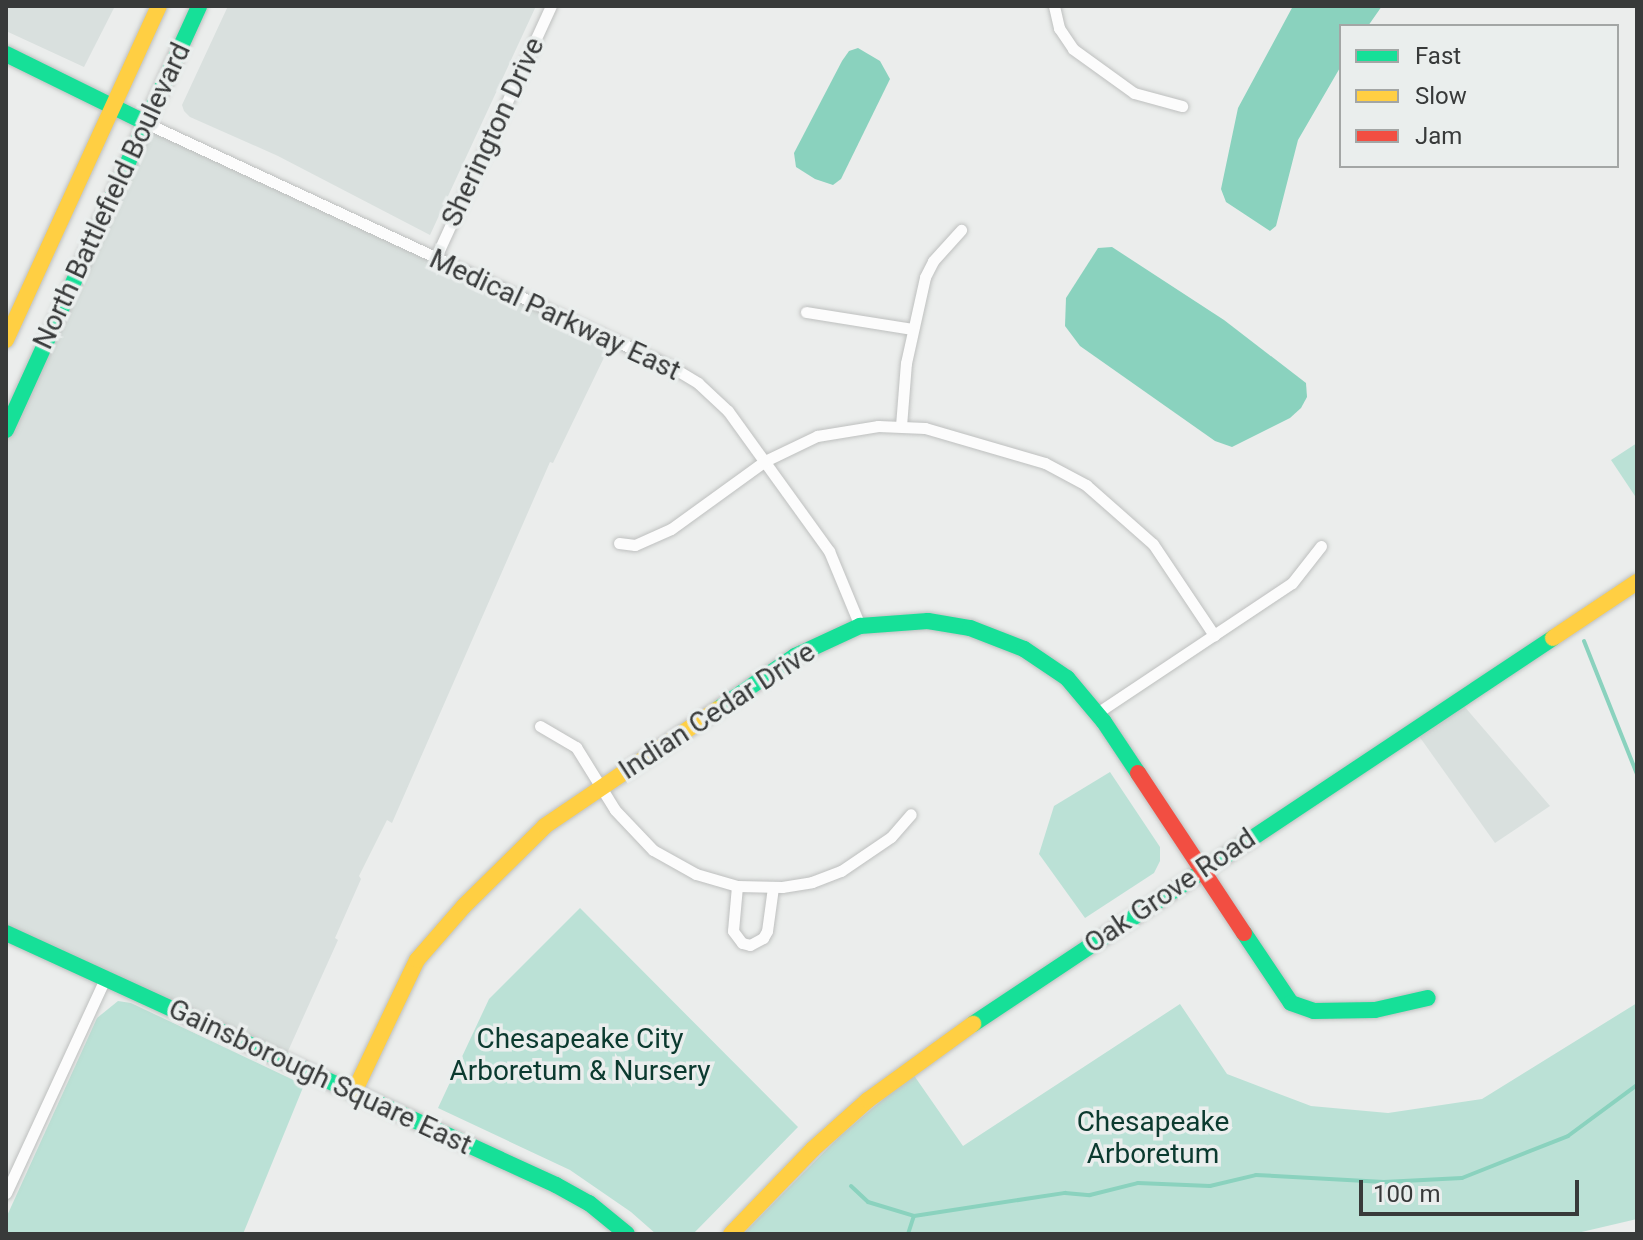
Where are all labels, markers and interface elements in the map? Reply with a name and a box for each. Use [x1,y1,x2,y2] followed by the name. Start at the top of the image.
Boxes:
[1339,24,1619,168] legend
[435,32,551,232] street label: Sherington Drive
[26,37,198,355] street label: North Battlefield Boulevard
[1415,42,1461,70] text: Fast
[1415,82,1467,110] text: Slow
[1415,122,1462,150] text: Jam
[424,242,686,388] street label: Medical Parkway East
[613,635,821,787] street label: Indian Cedar Drive
[1078,821,1262,961] street label: Oak Grove Road
[163,992,477,1162] street label: Gainsborough Square East
[449,1022,711,1088] park label: Chesapeake City Arboretum & Nursery
[1077,1105,1229,1171] park label: Chesapeake Arboretum
[1363,1164,1583,1214] scale bar
[1373,1180,1440,1208] text: 100 m

